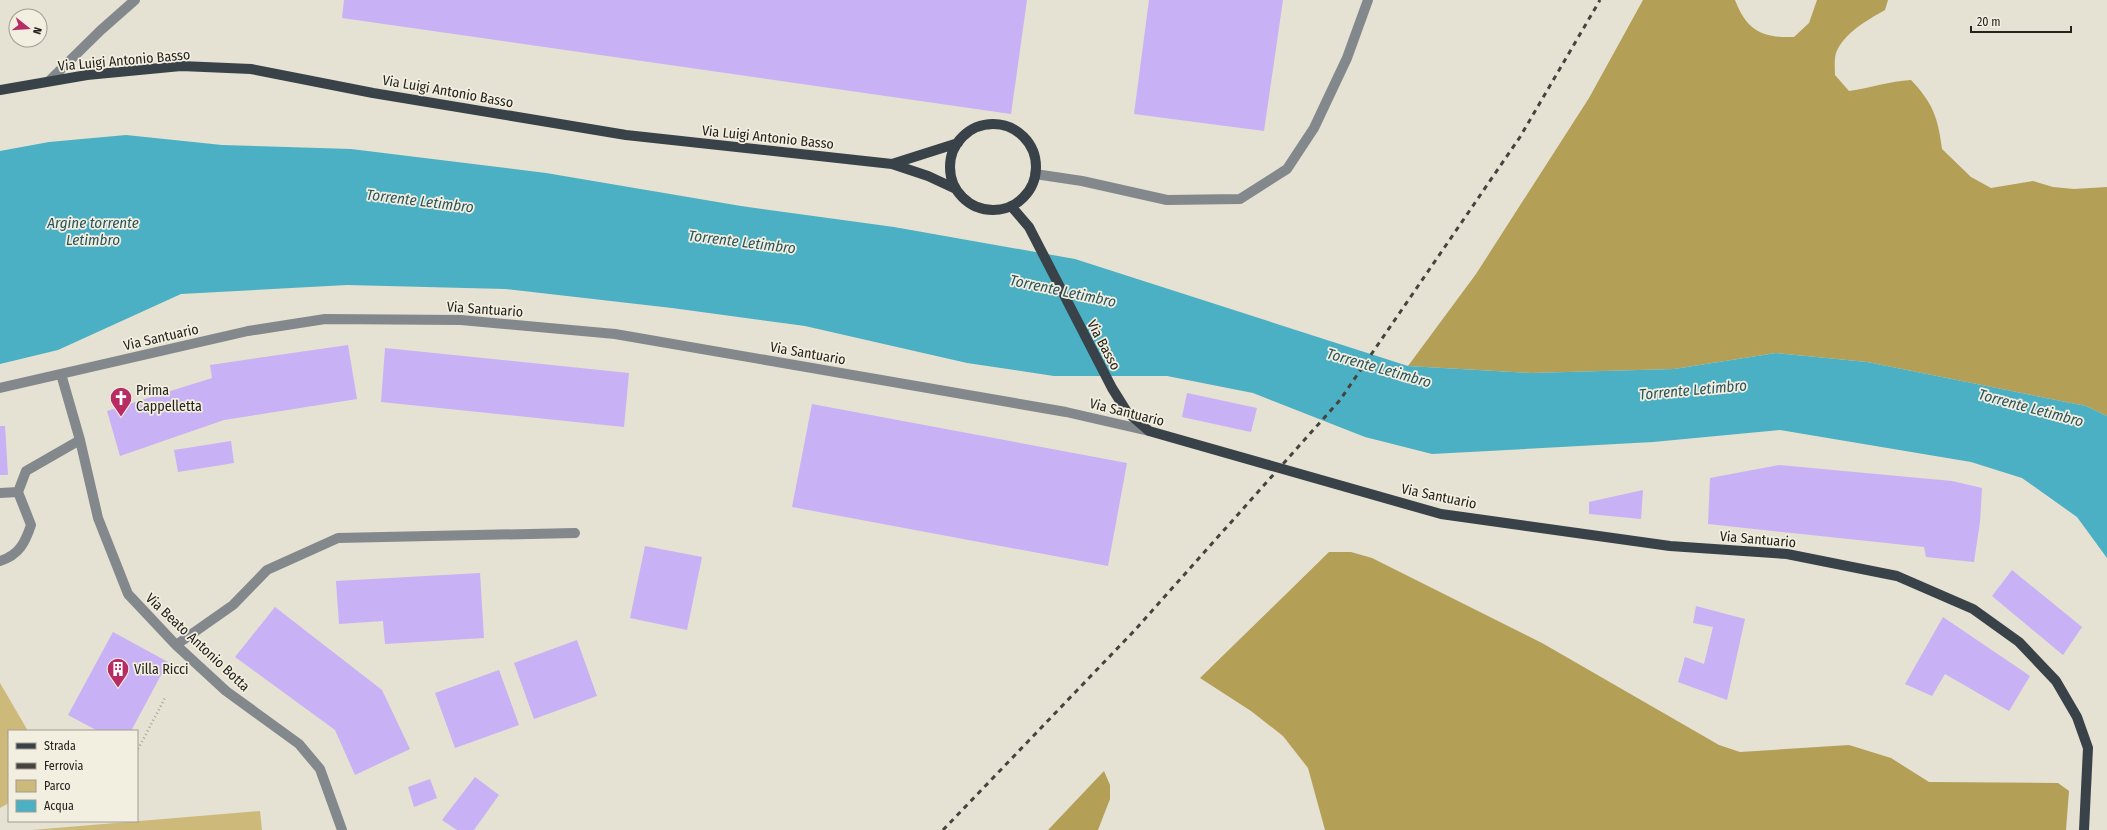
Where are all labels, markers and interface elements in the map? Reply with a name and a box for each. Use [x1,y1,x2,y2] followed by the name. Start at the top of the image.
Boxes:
[8,8,48,48] north arrow
[1971,8,2071,34] scale bar
[1977,15,2001,29] text: 20 m
[30,26,44,36] text: N
[57,46,191,75] street label: Via Luigi Antonio Basso
[381,72,515,111] street label: Via Luigi Antonio Basso
[701,122,835,153] street label: Via Luigi Antonio Basso
[365,185,475,217] water label: Torrente Letimbro
[46,214,139,249] water label: Argine torrente Letimbro
[687,226,797,258] water label: Torrente Letimbro
[1008,271,1118,311] water label: Torrente Letimbro
[446,298,524,321] street label: Via Santuario
[1083,317,1124,373] street label: Via Basso
[122,321,200,354] street label: Via Santuario
[769,338,847,369] street label: Via Santuario
[1325,344,1434,392] water label: Torrente Letimbro
[1638,376,1748,404] water label: Torrente Letimbro
[136,382,202,415] place label: Prima Cappelletta
[108,385,134,418] church icon: Prima Cappelletta
[1976,385,2086,431] water label: Torrente Letimbro
[1088,395,1166,430] street label: Via Santuario
[1400,480,1478,513] street label: Via Santuario
[1719,528,1797,551] street label: Via Santuario
[142,590,253,695] street label: Via Beato Antonio Botta
[105,656,131,689] building icon: Villa Ricci
[134,661,189,678] place label: Villa Ricci
[8,730,138,822] legend
[44,739,76,753] text: Strada
[44,759,83,773] text: Ferrovia
[44,779,71,793] text: Parco
[44,799,74,813] text: Acqua

